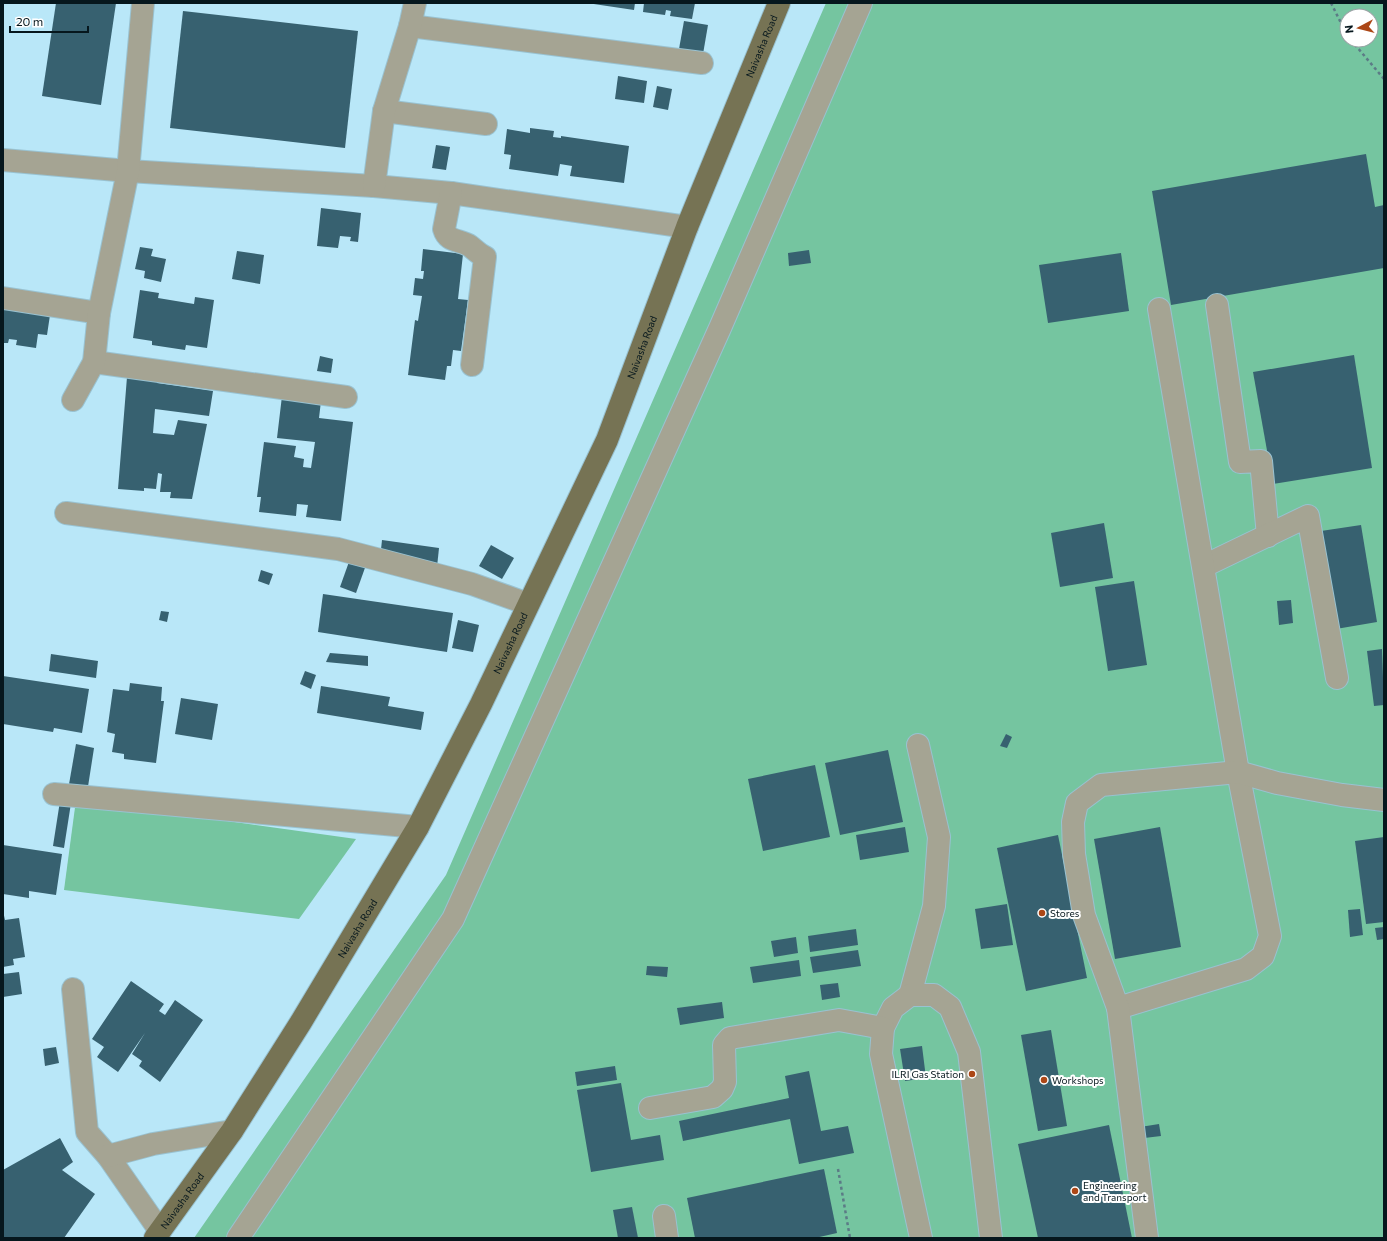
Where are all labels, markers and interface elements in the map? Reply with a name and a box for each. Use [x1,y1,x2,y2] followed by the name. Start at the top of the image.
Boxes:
[10,8,88,34] scale bar
[1339,8,1379,48] north arrow
[743,13,780,79] street label: Naivasha Road
[16,14,43,28] text: 20 m
[1342,24,1356,34] text: N
[625,314,659,380] street label: Naivasha Road
[490,610,530,676] street label: Naivasha Road
[335,897,380,960] street label: Naivasha Road
[1050,907,1080,919] place label: Stores
[1037,908,1047,918] marker: Stores
[892,1068,964,1080] place label: ILRI Gas Station
[967,1069,977,1079] marker: ILRI Gas Station
[1052,1074,1104,1086] place label: Workshops
[1039,1075,1049,1085] marker: Workshops
[158,1170,206,1231] street label: Naivasha Road
[1083,1179,1147,1203] place label: Engineering and Transport
[1070,1186,1080,1196] marker: Engineering and Transport

